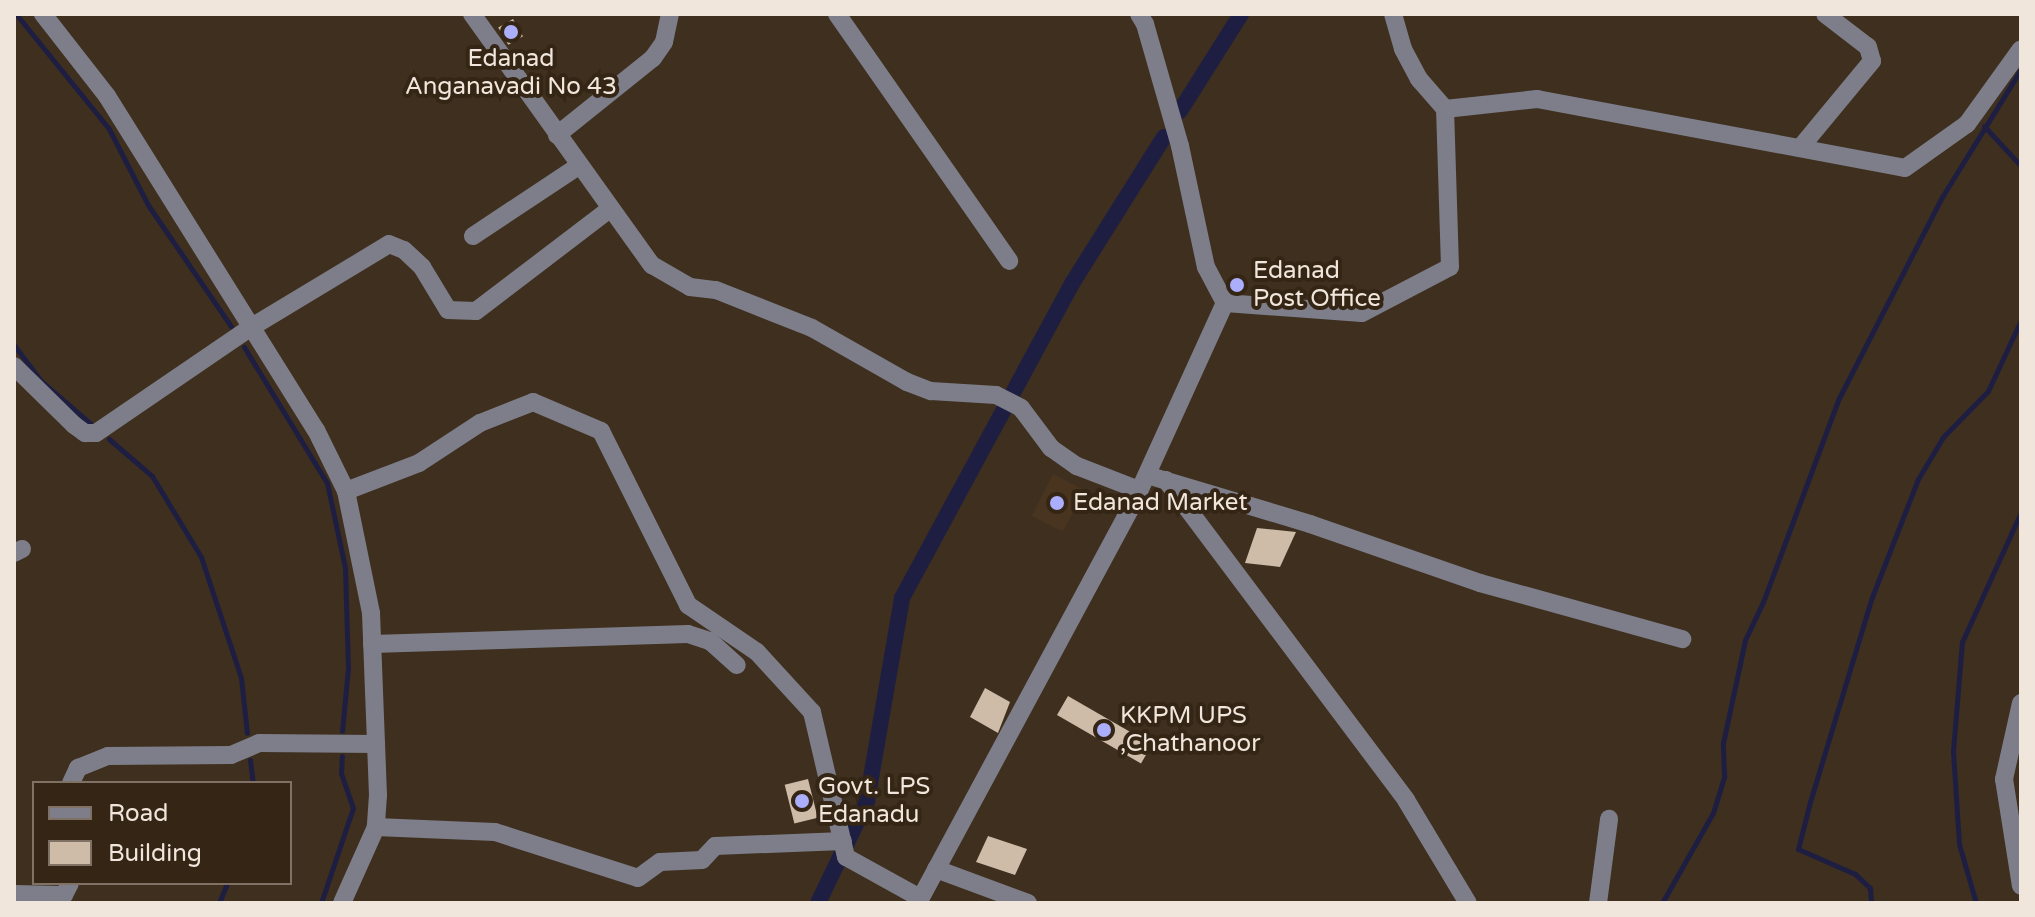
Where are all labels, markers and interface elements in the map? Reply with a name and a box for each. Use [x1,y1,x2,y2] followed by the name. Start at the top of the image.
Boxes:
[502,23,520,41] marker: Edanad Anganavadi No 43
[405,45,617,101] place label: Edanad Anganavadi No 43
[1253,257,1381,313] place label: Edanad Post Office
[1228,276,1246,294] marker: Edanad Post Office
[1073,489,1248,517] place label: Edanad Market
[1048,494,1066,512] marker: Edanad Market
[1120,702,1260,758] place label: KKPM UPS ,Chathanoor
[1095,721,1113,739] marker: KKPM UPS ,Chathanoor
[818,773,930,829] place label: Govt. LPS Edanadu
[32,781,292,885] legend
[793,792,811,810] marker: Govt. LPS Edanadu
[108,799,168,828] text: Road
[108,839,202,868] text: Building

